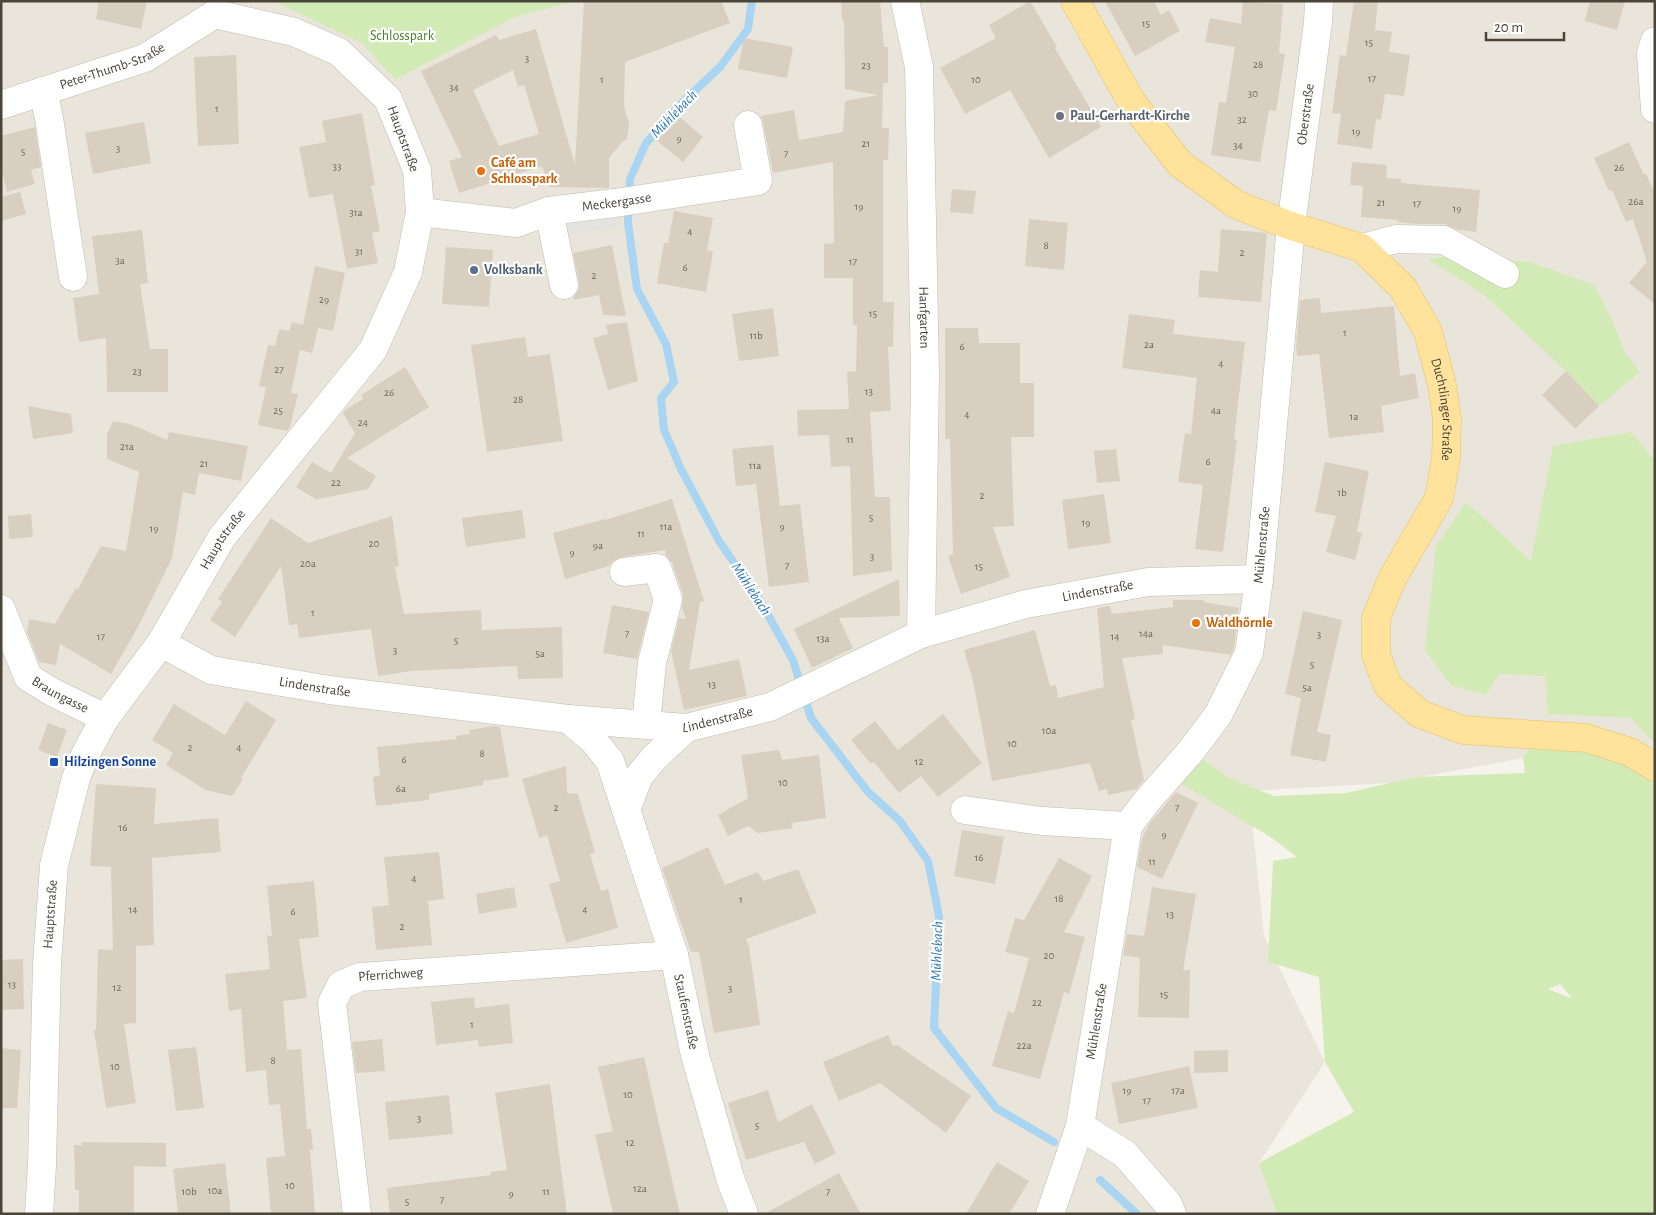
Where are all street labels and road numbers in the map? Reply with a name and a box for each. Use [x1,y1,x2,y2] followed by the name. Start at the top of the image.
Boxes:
[58,40,167,92] street label: Peter-Thumb-Straße
[1295,83,1317,146] street label: Oberstraße
[385,104,421,174] street label: Hauptstraße
[581,191,652,214] street label: Meckergasse
[916,286,931,349] street label: Hanfgarten
[1428,357,1454,461] street label: Duchtlinger Straße
[1252,506,1273,584] street label: Mühlenstraße
[198,507,248,572] street label: Hauptstraße
[1061,578,1134,604] street label: Lindenstraße
[29,674,91,716] street label: Braungasse
[278,675,351,700] street label: Lindenstraße
[682,705,754,735] street label: Lindenstraße
[41,879,60,949] street label: Hauptstraße
[358,966,424,984] street label: Pferrichweg
[671,973,701,1051] street label: Staufenstraße
[1084,982,1110,1060] street label: Mühlenstraße

